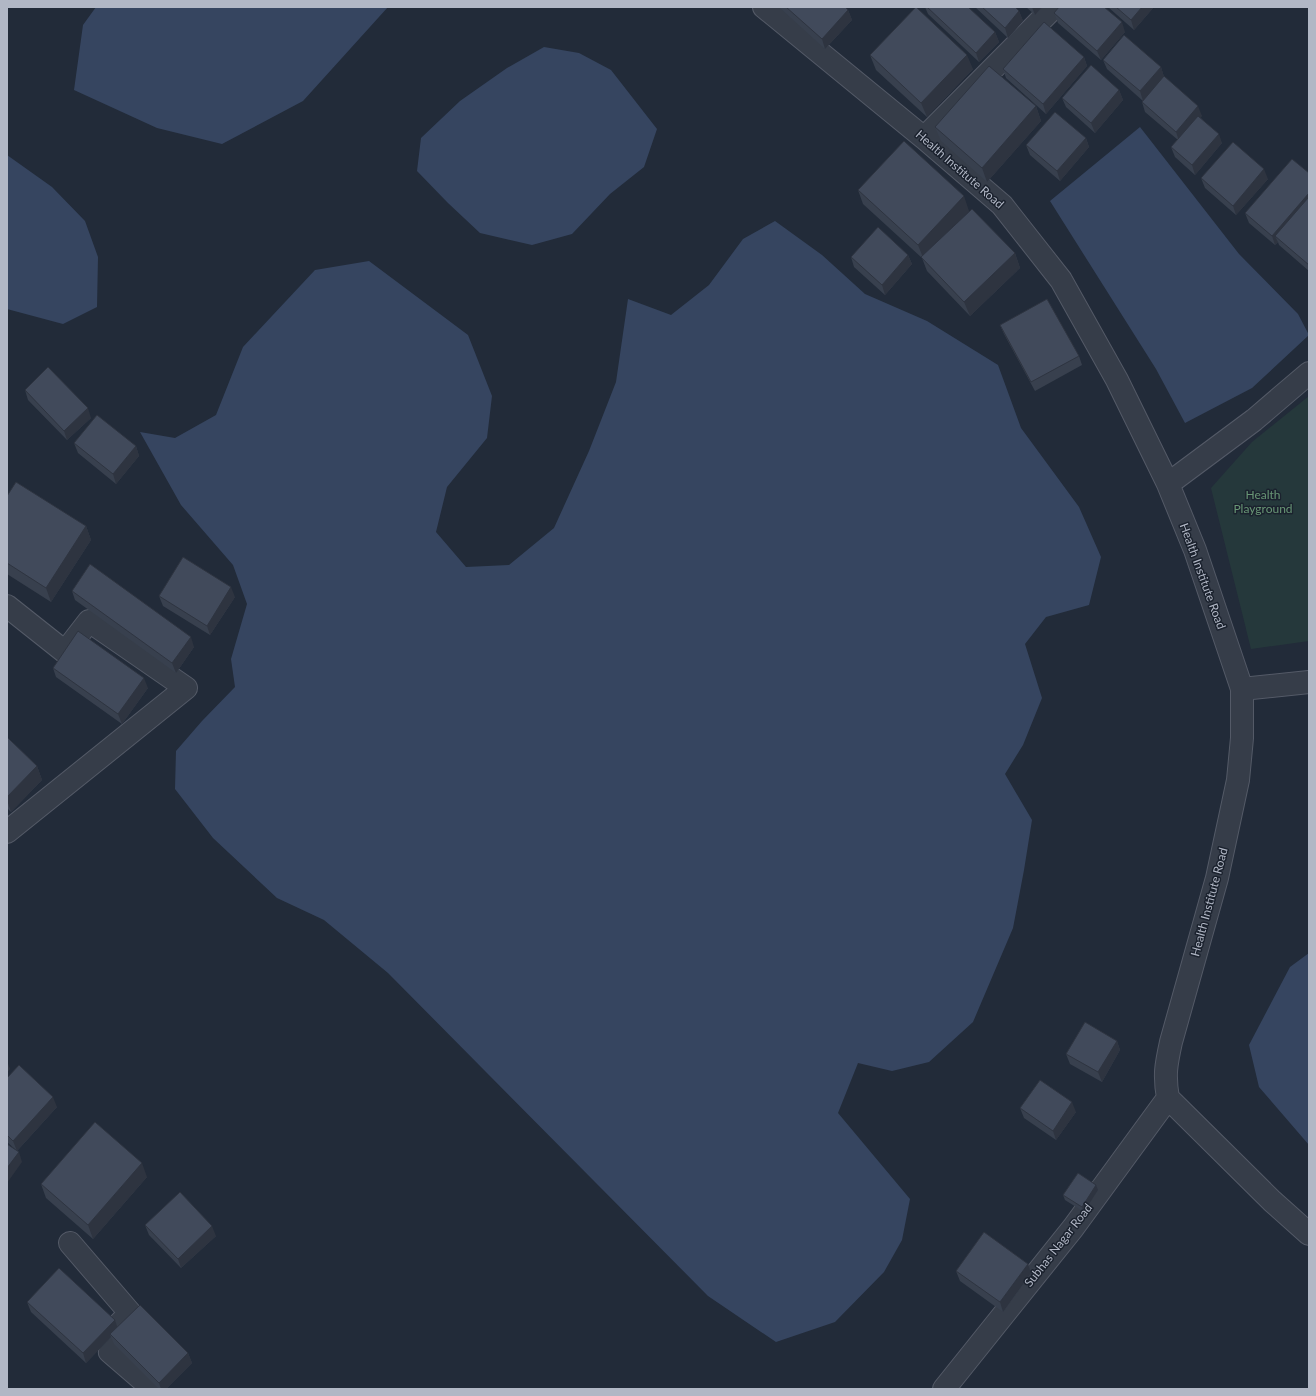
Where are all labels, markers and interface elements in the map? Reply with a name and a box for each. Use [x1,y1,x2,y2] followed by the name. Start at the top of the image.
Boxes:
[913,127,1007,211] street label: Health Institute Road
[1233,487,1293,516] park label: Health Playground
[1177,521,1229,631] street label: Health Institute Road
[1187,846,1231,958] street label: Health Institute Road
[1021,1200,1095,1290] street label: Subhas Nagar Road

